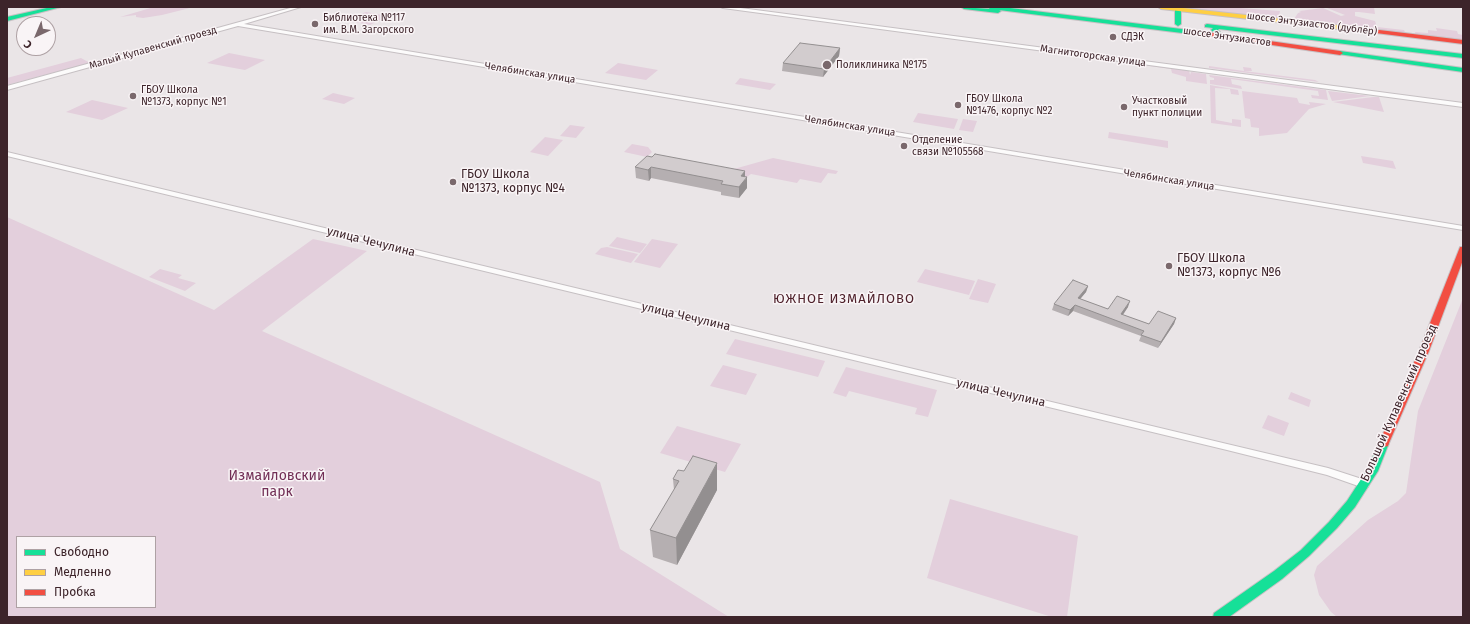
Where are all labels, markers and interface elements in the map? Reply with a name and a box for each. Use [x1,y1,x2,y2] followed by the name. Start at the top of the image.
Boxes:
[1246,10,1378,38] street label: шоссе Энтузиастов (дублёр)
[323,12,414,36] place label: Библиотека №117 им. В.М. Загорского
[16,16,56,56] north arrow
[310,19,320,29] marker: Библиотека №117 им. В.М. Загорского
[88,24,218,72] street label: Малый Купавенский проезд
[1182,25,1272,49] street label: шоссе Энтузиастов
[1121,31,1144,43] place label: СДЭК
[1108,32,1118,42] marker: СДЭК
[21,37,35,51] text: С
[1039,43,1147,69] street label: Магнитогорская улица
[821,59,833,71] marker: Поликлиника №175
[836,59,927,71] place label: Поликлиника №175
[484,60,576,86] street label: Челябинская улица
[141,84,227,108] place label: ГБОУ Школа №1373, корпус №1
[128,91,138,101] marker: ГБОУ Школа №1373, корпус №1
[966,93,1052,116] place label: ГБОУ Школа №1476, корпус №2
[1132,95,1202,118] place label: Участковый пункт полиции
[953,100,963,110] marker: ГБОУ Школа №1476, корпус №2
[1119,102,1129,112] marker: Участковый пункт полиции
[804,113,896,139] street label: Челябинская улица
[912,134,983,158] place label: Отделение связи №105568
[899,141,909,151] marker: Отделение связи №105568
[1123,167,1215,193] street label: Челябинская улица
[461,168,565,196] place label: ГБОУ Школа №1373, корпус №4
[448,177,458,187] marker: ГБОУ Школа №1373, корпус №4
[325,224,417,260] street label: улица Чечулина
[1177,252,1281,280] place label: ГБОУ Школа №1373, корпус №6
[1164,261,1174,271] marker: ГБОУ Школа №1373, корпус №6
[773,291,915,307] district label: ЮЖНОЕ ИЗМАЙЛОВО
[640,300,732,334] street label: улица Чечулина
[1358,322,1440,484] street label: Большой Купавенский проезд
[955,376,1047,410] street label: улица Чечулина
[229,468,325,500] park label: Измайловский парк
[16,536,156,608] legend
[54,545,109,559] text: Свободно
[54,565,111,579] text: Медленно
[54,585,96,599] text: Пробка

